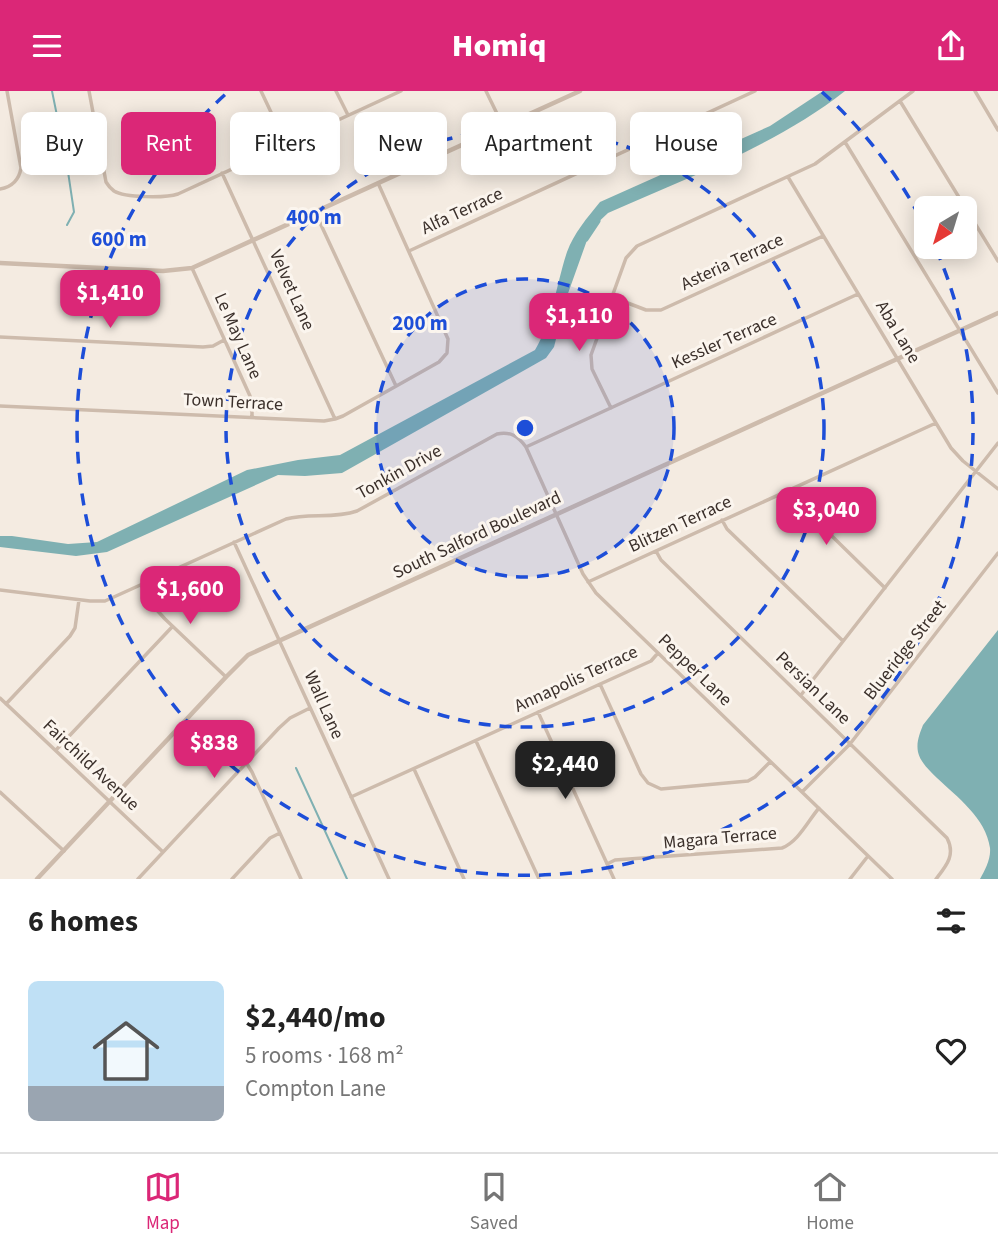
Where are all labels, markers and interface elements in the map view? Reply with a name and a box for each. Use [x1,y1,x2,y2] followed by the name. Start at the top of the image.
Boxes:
[452,23,546,69] text: Homiq
[28,27,66,65] icon: menu
[932,27,970,65] icon: share
[21,112,107,175] chip: Buy
[121,112,216,175] chip: Rent
[230,112,340,175] chip: Filters
[354,112,447,175] chip: New
[461,112,616,175] chip: Apartment
[630,112,742,175] chip: House
[417,181,507,241] street label: Alfa Terrace
[914,196,976,259] north arrow
[914,196,977,259] map controls
[286,202,342,232] text: 400 m
[91,224,147,254] text: 600 m
[677,227,788,297] street label: Asteria Terrace
[263,246,321,334] street label: Velvet Lane
[53,271,167,330] pin: $1,410
[76,276,144,309] text: $1,410
[208,289,268,383] street label: Le May Lane
[522,293,636,353] pin: $1,110
[870,296,926,368] street label: Aba Lane
[545,299,613,332] text: $1,110
[667,307,781,375] street label: Kessler Terrace
[392,308,448,338] text: 200 m
[183,387,284,417] street label: Town Terrace
[513,416,537,440] centre of rings
[352,438,446,506] street label: Tonkin Drive
[389,485,565,585] street label: South Salford Boulevard
[769,487,883,547] pin: $3,040
[625,489,736,559] street label: Blitzen Terrace
[792,493,860,526] text: $3,040
[133,567,247,626] pin: $1,600
[156,572,224,605] text: $1,600
[858,595,952,705] street label: Blueridge Street
[652,628,738,712] street label: Pepper Lane
[510,639,642,719] street label: Annapolis Terrace
[770,646,856,730] street label: Persian Lane
[298,667,350,743] street label: Wall Lane
[37,714,145,816] street label: Fairchild Avenue
[173,721,255,780] pin: $838
[190,726,238,759] text: $838
[508,741,622,801] pin: $2,440
[531,747,599,780] text: $2,440
[662,821,778,855] street label: Magara Terrace
[28,900,138,943] text: 6 homes
[932,902,970,940] icon: filters
[245,996,386,1039] text: $2,440/mo
[84,1009,168,1093] icon: home
[932,1032,970,1070] icon: heart
[245,1039,404,1072] text: 5 rooms · 168 m²
[245,1072,386,1105] text: Compton Lane
[144,1168,182,1237] tab: Map
[470,1168,518,1237] tab: Saved
[806,1168,854,1237] tab: Home

